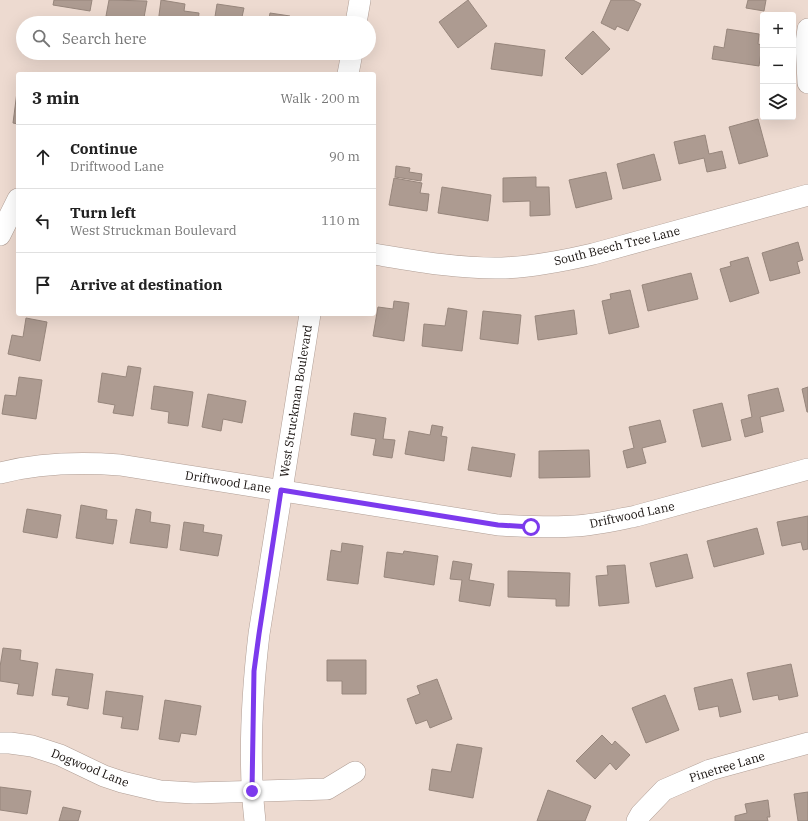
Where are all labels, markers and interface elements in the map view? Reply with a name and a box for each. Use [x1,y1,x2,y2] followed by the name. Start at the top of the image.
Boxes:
[760,12,796,120] map controls
[760,12,796,48] button: +
[16,16,376,60] search box
[30,27,52,49] icon: search
[62,29,147,48] text: Search here
[760,48,796,84] button: −
[760,84,796,120] button: layers
[32,87,80,109] text: 3 min
[281,90,360,107] text: Walk · 200 m
[70,139,137,158] text: Continue
[32,146,54,168] icon: ahead
[329,148,360,165] text: 90 m
[70,158,164,175] text: Driftwood Lane
[70,203,136,222] text: Turn left
[32,210,54,232] icon: left
[321,212,360,229] text: 110 m
[70,222,237,239] text: West Struckman Boulevard
[552,223,682,268] street label: South Beech Tree Lane
[32,274,54,296] icon: arrive
[70,275,222,294] text: Arrive at destination
[276,324,315,478] street label: West Struckman Boulevard
[184,467,272,496] street label: Driftwood Lane
[588,498,676,531] street label: Driftwood Lane
[522,518,540,536] route start
[49,745,131,790] street label: Dogwood Lane
[687,748,767,785] street label: Pinetree Lane
[243,782,261,800] route end

